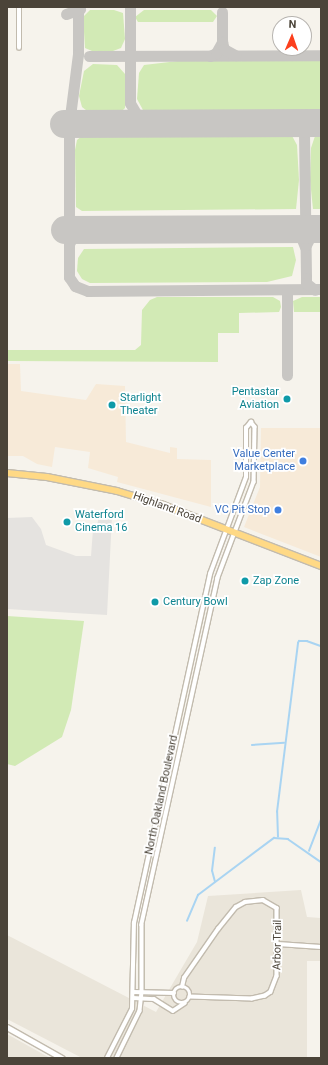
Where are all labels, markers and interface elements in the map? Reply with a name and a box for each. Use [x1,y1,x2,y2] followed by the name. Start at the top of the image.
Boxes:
[272,16,312,56] north arrow
[288,18,297,31] text: N
[232,386,279,412] place label: Pentastar Aviation
[120,392,161,418] place label: Starlight Theater
[282,394,292,404] marker: Pentastar Aviation
[107,400,117,410] marker: Starlight Theater
[233,448,295,474] place label: Value Center Marketplace
[298,456,308,466] marker: Value Center Marketplace
[131,490,203,526] street label: Highland Road
[215,503,270,517] place label: VC Pit Stop
[273,505,283,515] marker: VC Pit Stop
[75,509,127,535] place label: Waterford Cinema 16
[62,517,72,527] marker: Waterford Cinema 16
[253,574,299,588] place label: Zap Zone
[240,576,250,586] marker: Zap Zone
[163,595,228,609] place label: Century Bowl
[150,597,160,607] marker: Century Bowl
[143,734,181,856] street label: North Oakland Boulevard
[271,919,285,971] street label: Arbor Trail

